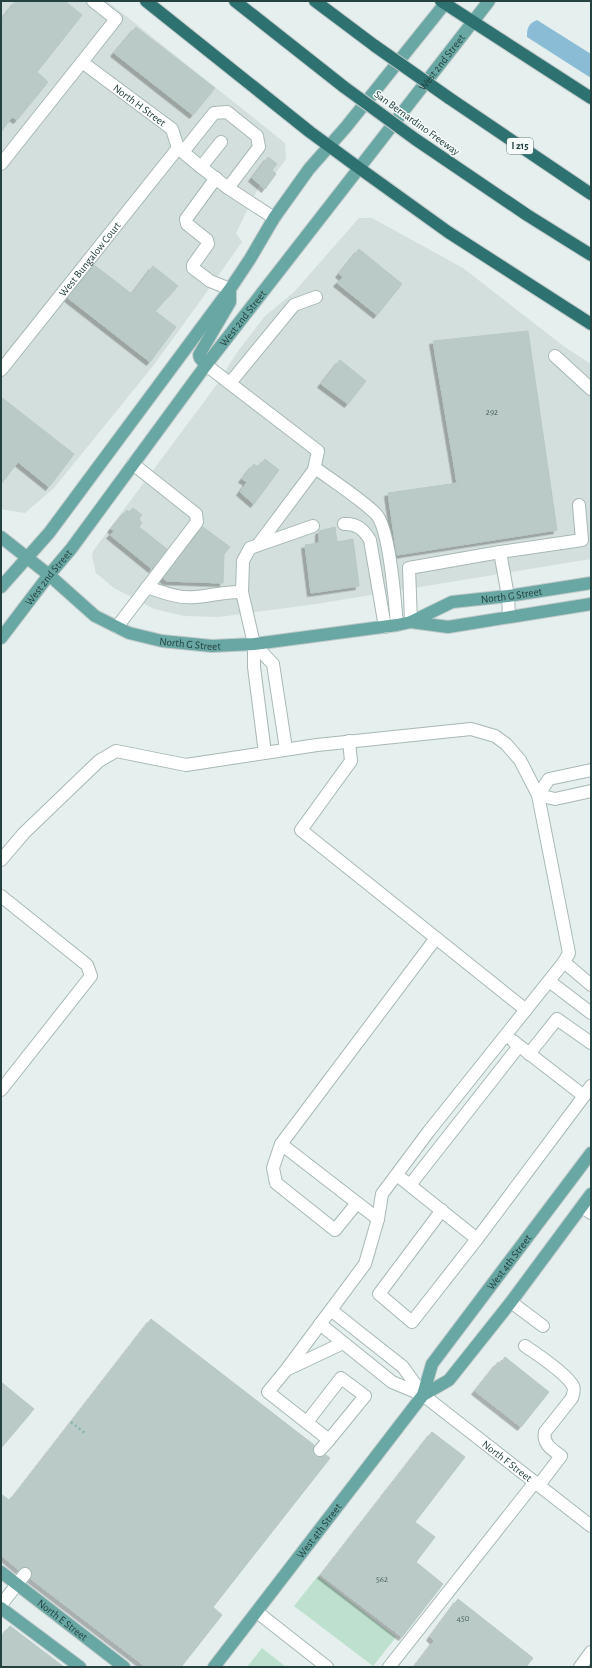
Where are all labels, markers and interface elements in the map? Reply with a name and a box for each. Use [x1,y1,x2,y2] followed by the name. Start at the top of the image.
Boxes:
[416,32,467,92] street label: West 2nd Street
[111,82,168,128] street label: North H Street
[372,89,462,158] street label: San Bernardino Freeway
[507,138,533,154] road number: I 215
[57,219,123,298] street label: West Bungalow Court
[217,287,268,348] street label: West 2nd Street
[486,408,498,417] house number: 292
[23,547,74,607] street label: West 2nd Street
[480,585,543,604] street label: North G Street
[159,635,221,651] street label: North G Street
[485,1232,533,1292] street label: West 4th Street
[480,1438,535,1484] street label: North F Street
[294,1501,344,1560] street label: West 4th Street
[376,1575,388,1584] house number: 562
[36,1597,90,1643] street label: North E Street
[457,1614,470,1623] house number: 450

